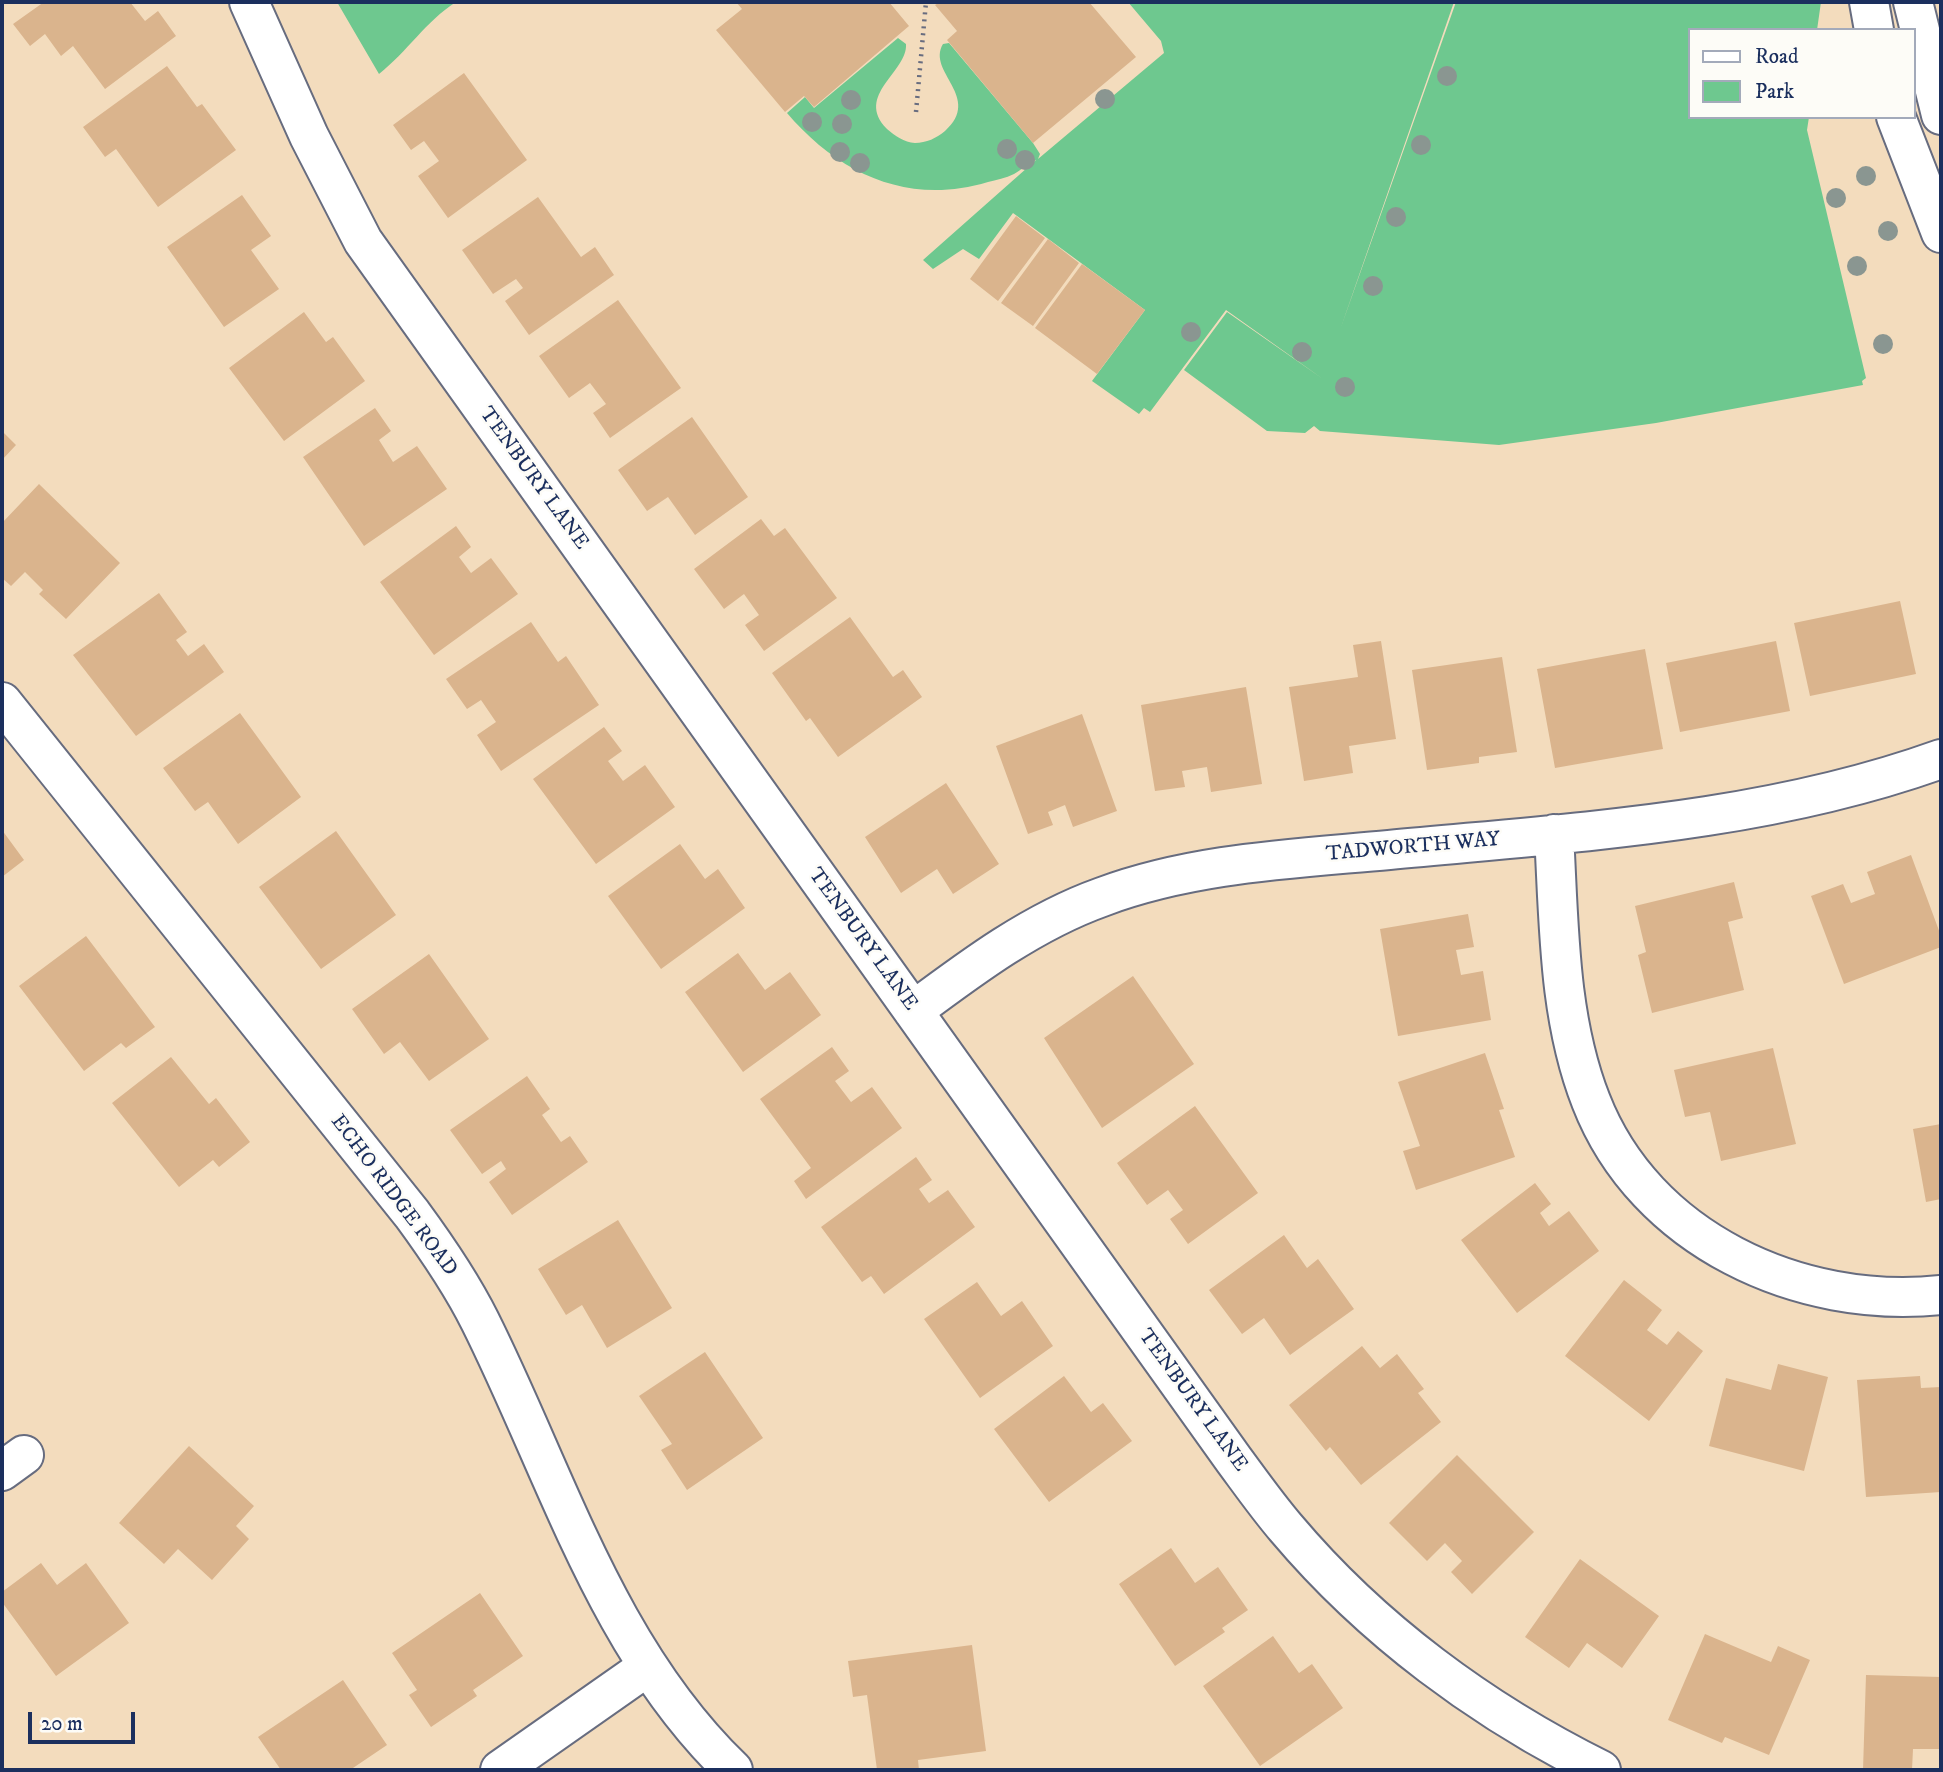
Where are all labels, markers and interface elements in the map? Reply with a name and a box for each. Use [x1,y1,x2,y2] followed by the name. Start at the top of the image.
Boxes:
[1688,28,1915,119] legend
[1755,44,1799,70] text: Road
[1755,79,1794,105] text: Park
[473,403,593,555] street label: TENBURY LANE
[1325,828,1501,868] street label: TADWORTH WAY
[802,864,922,1016] street label: TENBURY LANE
[324,1110,462,1282] street label: ECHO RIDGE ROAD
[1132,1325,1252,1477] street label: TENBURY LANE
[32,1698,138,1742] scale bar
[41,1711,83,1737] text: 20 m

